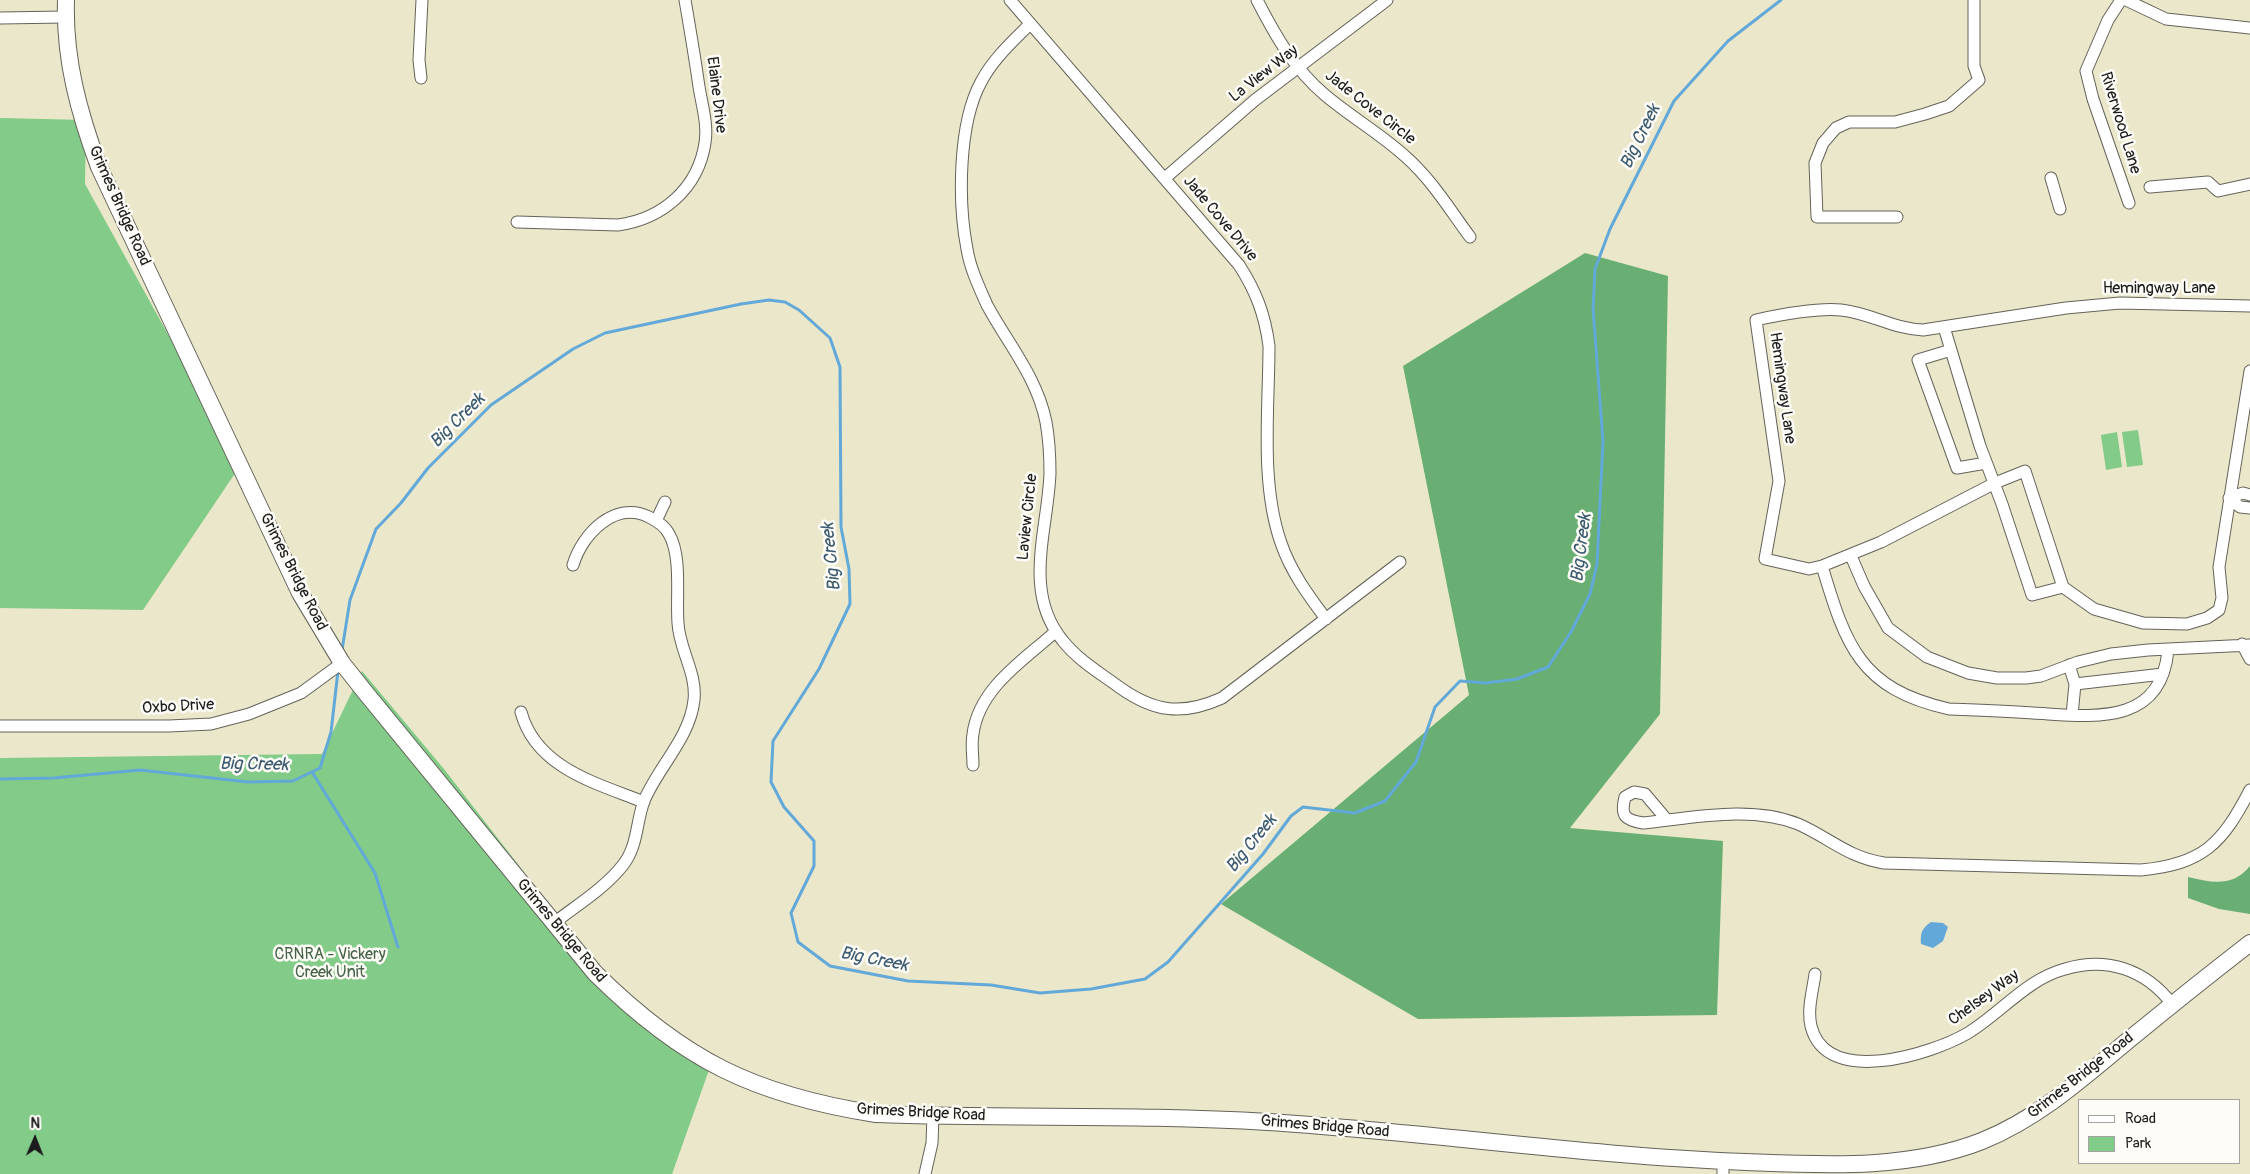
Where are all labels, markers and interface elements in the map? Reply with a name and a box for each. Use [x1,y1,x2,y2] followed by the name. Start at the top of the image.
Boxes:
[1226,41,1302,107] street label: La View Way
[702,56,730,134] street label: Elaine Drive
[1321,67,1419,149] street label: Jade Cove Circle
[2095,70,2145,176] street label: Riverwood Lane
[1616,101,1666,173] water label: Big Creek
[84,143,154,269] street label: Grimes Bridge Road
[1179,172,1261,266] street label: Jade Cove Drive
[2103,279,2215,299] street label: Hemingway Lane
[1765,331,1799,445] street label: Hemingway Lane
[426,389,490,453] water label: Big Creek
[1014,473,1042,561] street label: Laview Circle
[255,510,331,634] street label: Grimes Bridge Road
[1567,513,1597,583] water label: Big Creek
[818,522,846,592] water label: Big Creek
[141,696,215,718] street label: Oxbo Drive
[219,754,289,776] water label: Big Creek
[1222,810,1282,878] water label: Big Creek
[512,875,610,987] street label: Grimes Bridge Road
[838,943,910,977] water label: Big Creek
[274,945,386,983] park label: CRNRA - Vickery Creek Unit
[1945,966,2023,1030] street label: Chelsey Way
[2024,1029,2138,1123] street label: Grimes Bridge Road
[2078,1099,2240,1164] legend
[856,1100,986,1126] street label: Grimes Bridge Road
[2125,1109,2156,1128] text: Road
[1260,1112,1390,1142] street label: Grimes Bridge Road
[10,1114,60,1164] north arrow
[30,1115,40,1132] text: N
[2125,1134,2151,1153] text: Park

